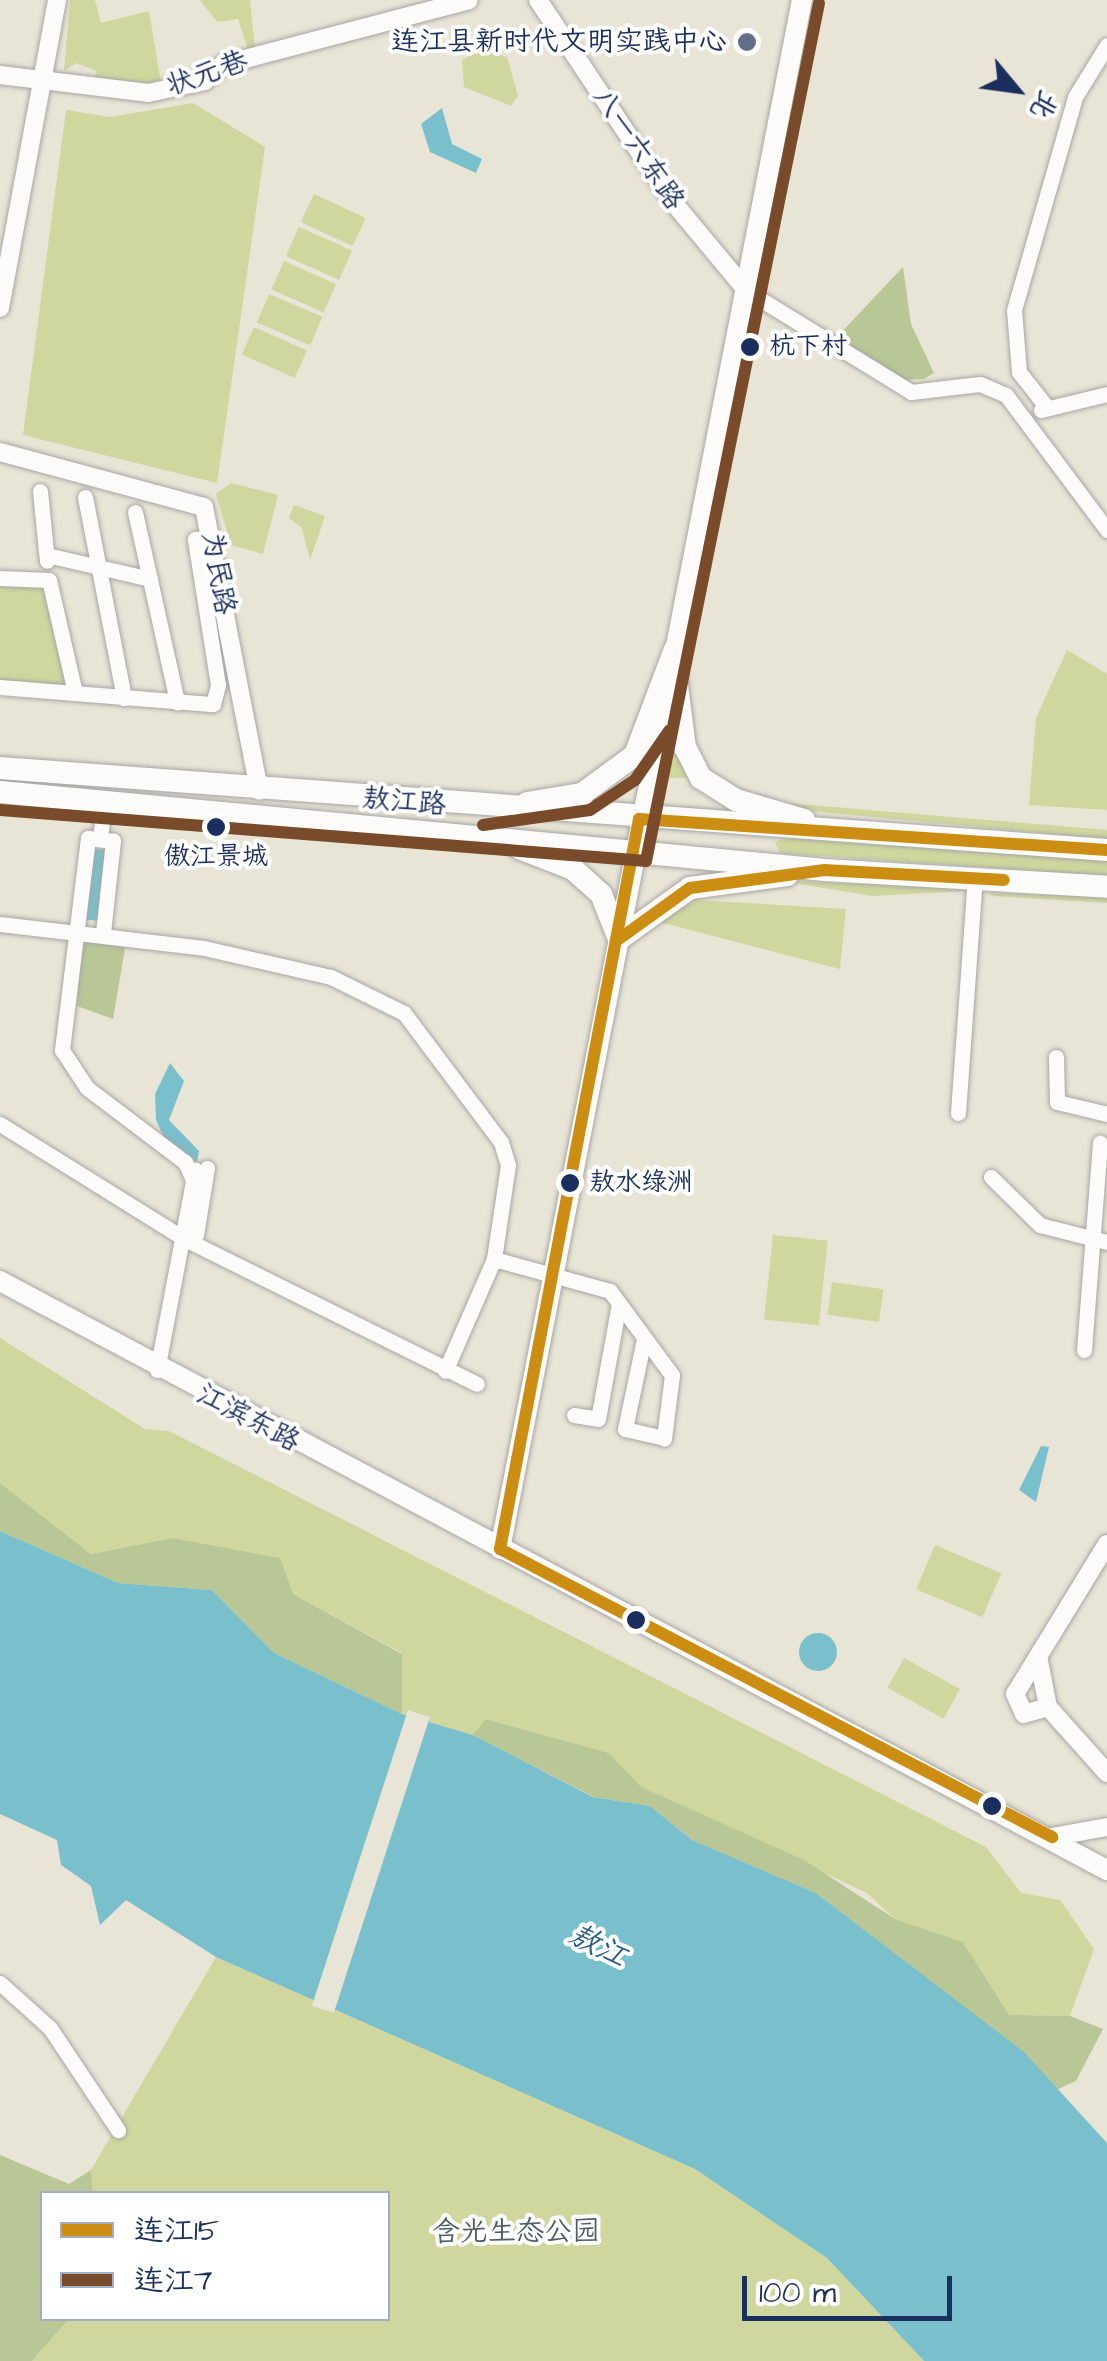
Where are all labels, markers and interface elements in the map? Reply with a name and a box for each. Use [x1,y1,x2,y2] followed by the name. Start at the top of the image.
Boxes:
[391,25,727,59] place label: 连江县新时代文明实践中心
[736,31,758,53] marker: 连江县新时代文明实践中心
[967,40,1067,140] north arrow
[162,44,252,104] street label: 状元巷
[585,82,691,216] street label: 八一六东路
[1020,83,1068,126] text: 北
[769,331,847,363] place label: 杭下村
[740,337,760,357] marker: 杭下村
[194,529,242,617] street label: 为民路
[361,782,447,822] street label: 敖江路
[206,817,226,837] marker: 傲江景城
[164,841,268,873] place label: 傲江景城
[589,1167,693,1199] place label: 敖水绿洲
[560,1173,580,1193] marker: 敖水绿洲
[191,1377,305,1459] street label: 江滨东路
[626,1610,646,1630] unlabelled marker
[982,1796,1002,1816] unlabelled marker
[563,1916,633,1976] water label: 敖江
[40,2191,390,2321] legend
[134,2210,219,2252] text: 连江15
[432,2215,600,2249] park label: 含光生态公园
[747,2256,957,2318] scale bar
[134,2260,212,2302] text: 连江7
[759,2272,836,2314] text: 100 m

